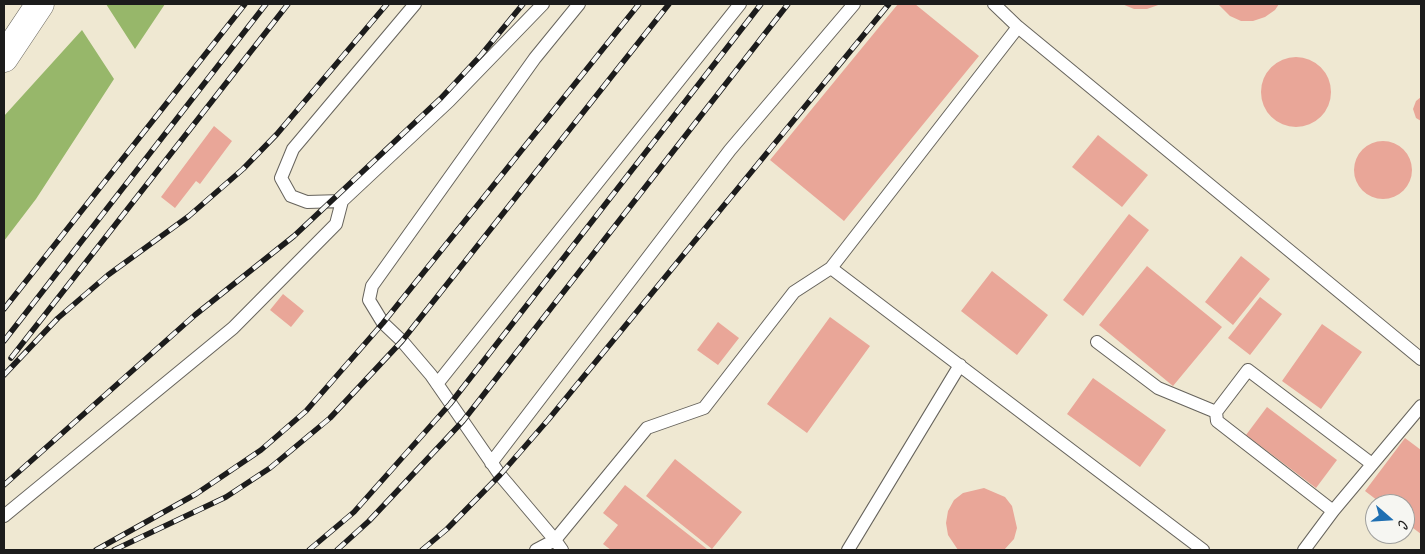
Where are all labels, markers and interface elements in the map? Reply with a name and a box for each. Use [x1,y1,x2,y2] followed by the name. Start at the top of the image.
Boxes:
[1365,494,1415,544] north arrow
[1395,518,1413,530] text: С

